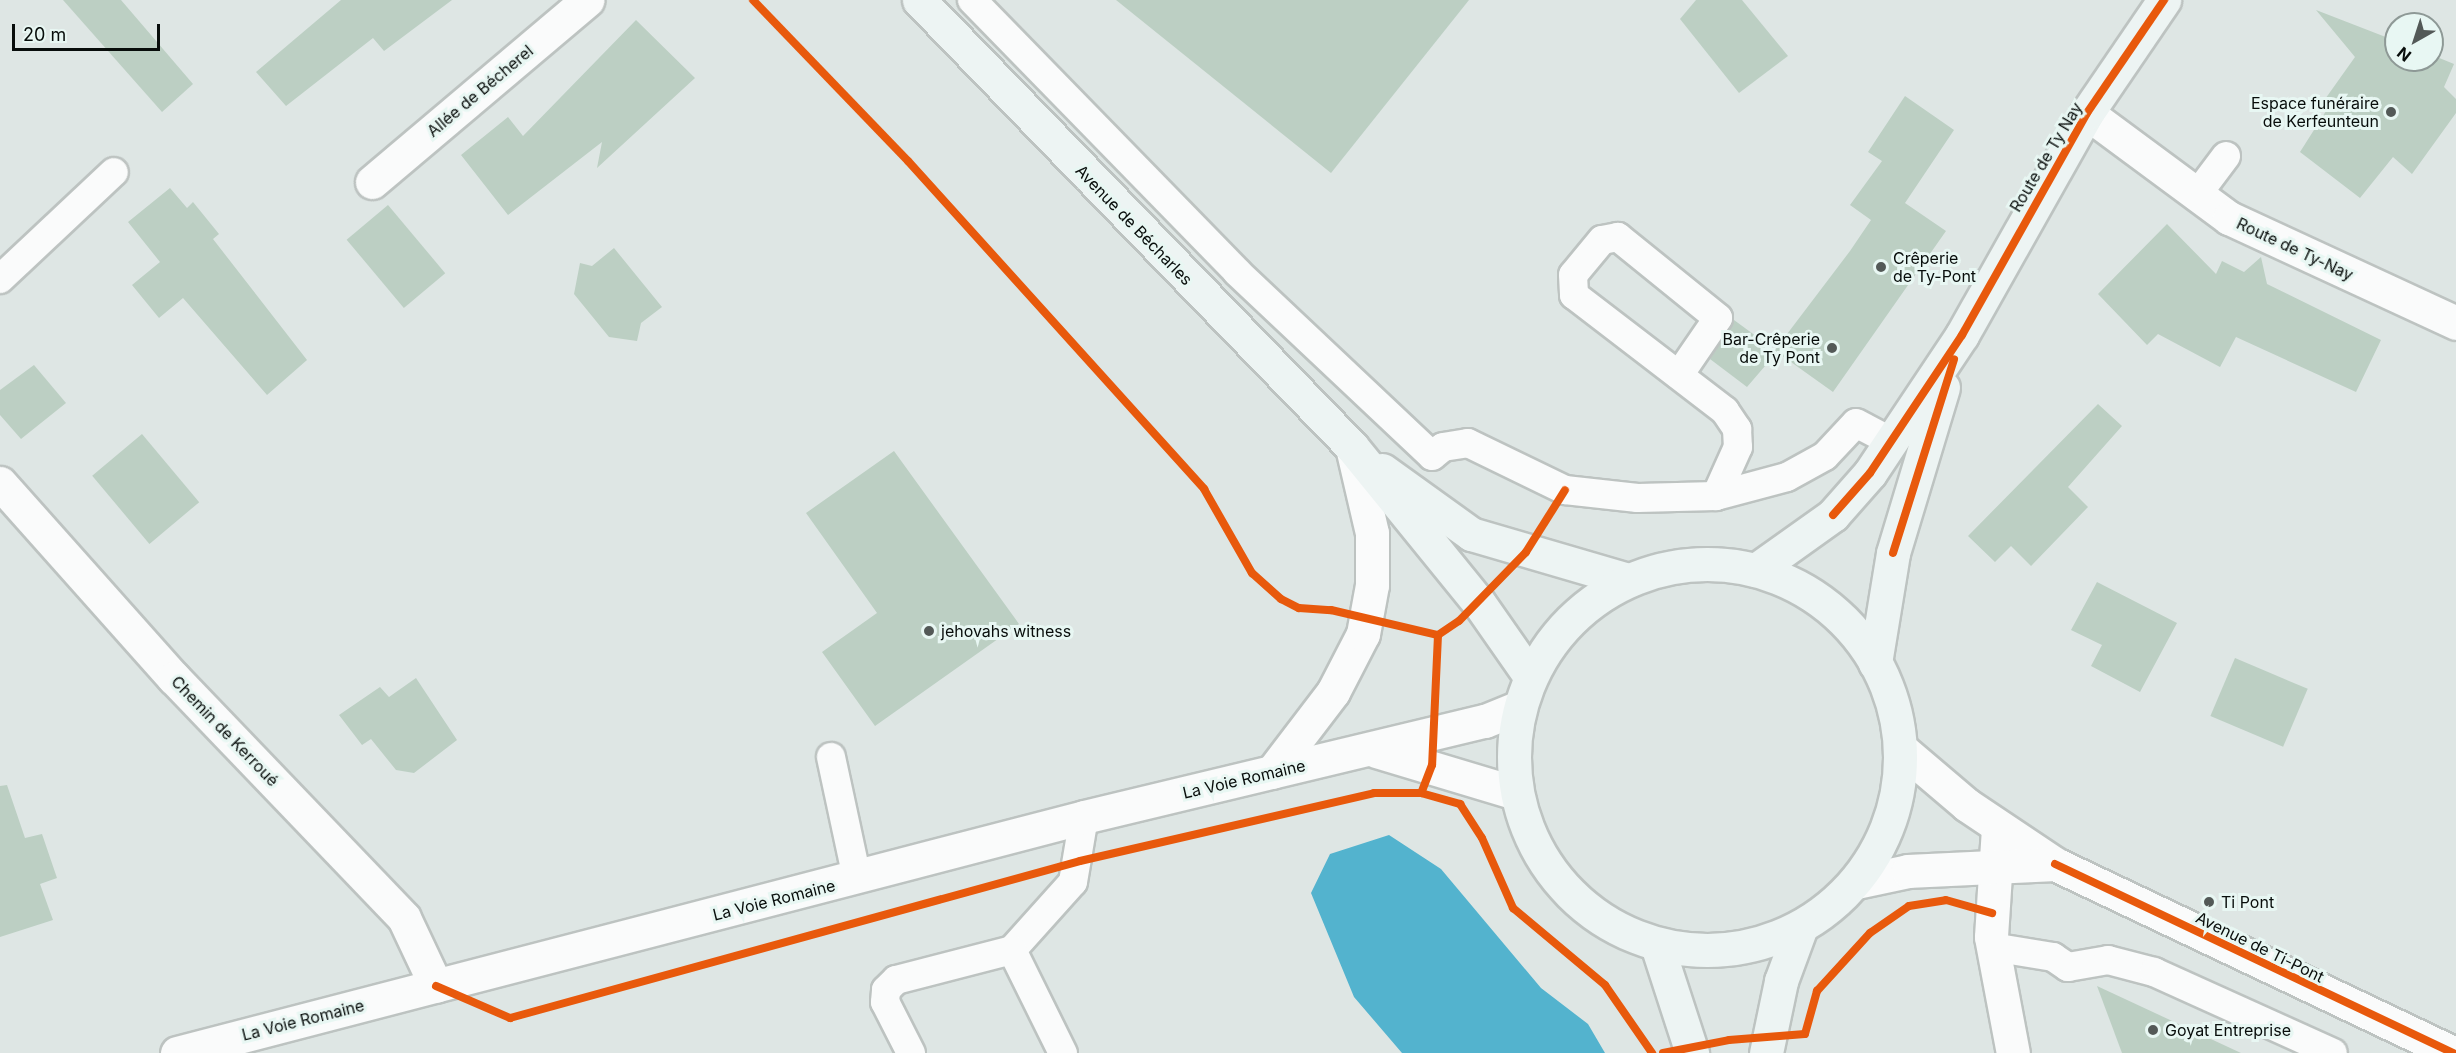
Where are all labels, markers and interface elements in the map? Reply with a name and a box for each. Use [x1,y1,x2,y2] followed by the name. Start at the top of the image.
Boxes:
[15,12,164,50] scale bar
[2384,12,2444,72] north arrow
[23,24,66,45] text: 20 m
[423,41,537,141] street label: Allée de Bécherel
[2393,43,2415,66] text: N
[2251,93,2379,131] place label: Espace funéraire de Kerfeunteun
[2006,99,2086,215] street label: Route de Ty Nay
[2384,105,2398,119] marker: Espace funéraire de Kerfeunteun
[1072,161,1196,289] street label: Avenue de Bécharles
[2234,214,2356,284] street label: Route de Ty-Nay
[1893,248,1976,286] place label: Crêperie de Ty-Pont
[1874,260,1888,274] marker: Crêperie de Ty-Pont
[1722,329,1820,367] place label: Bar-Crêperie de Ty Pont
[1825,341,1839,355] marker: Bar-Crêperie de Ty Pont
[941,621,1071,641] place label: jehovahs witness
[922,624,936,638] marker: jehovahs witness
[167,672,283,790] street label: Chemin de Kerroué
[1181,756,1307,802] street label: La Voie Romaine
[711,876,837,924] street label: La Voie Romaine
[2221,892,2274,912] place label: Ti Pont
[2202,895,2216,909] marker: Ti Pont
[2193,908,2327,986] street label: Avenue de Ti-Pont
[240,996,366,1044] street label: La Voie Romaine
[2165,1020,2291,1040] place label: Goyat Entreprise
[2146,1023,2160,1037] marker: Goyat Entreprise

